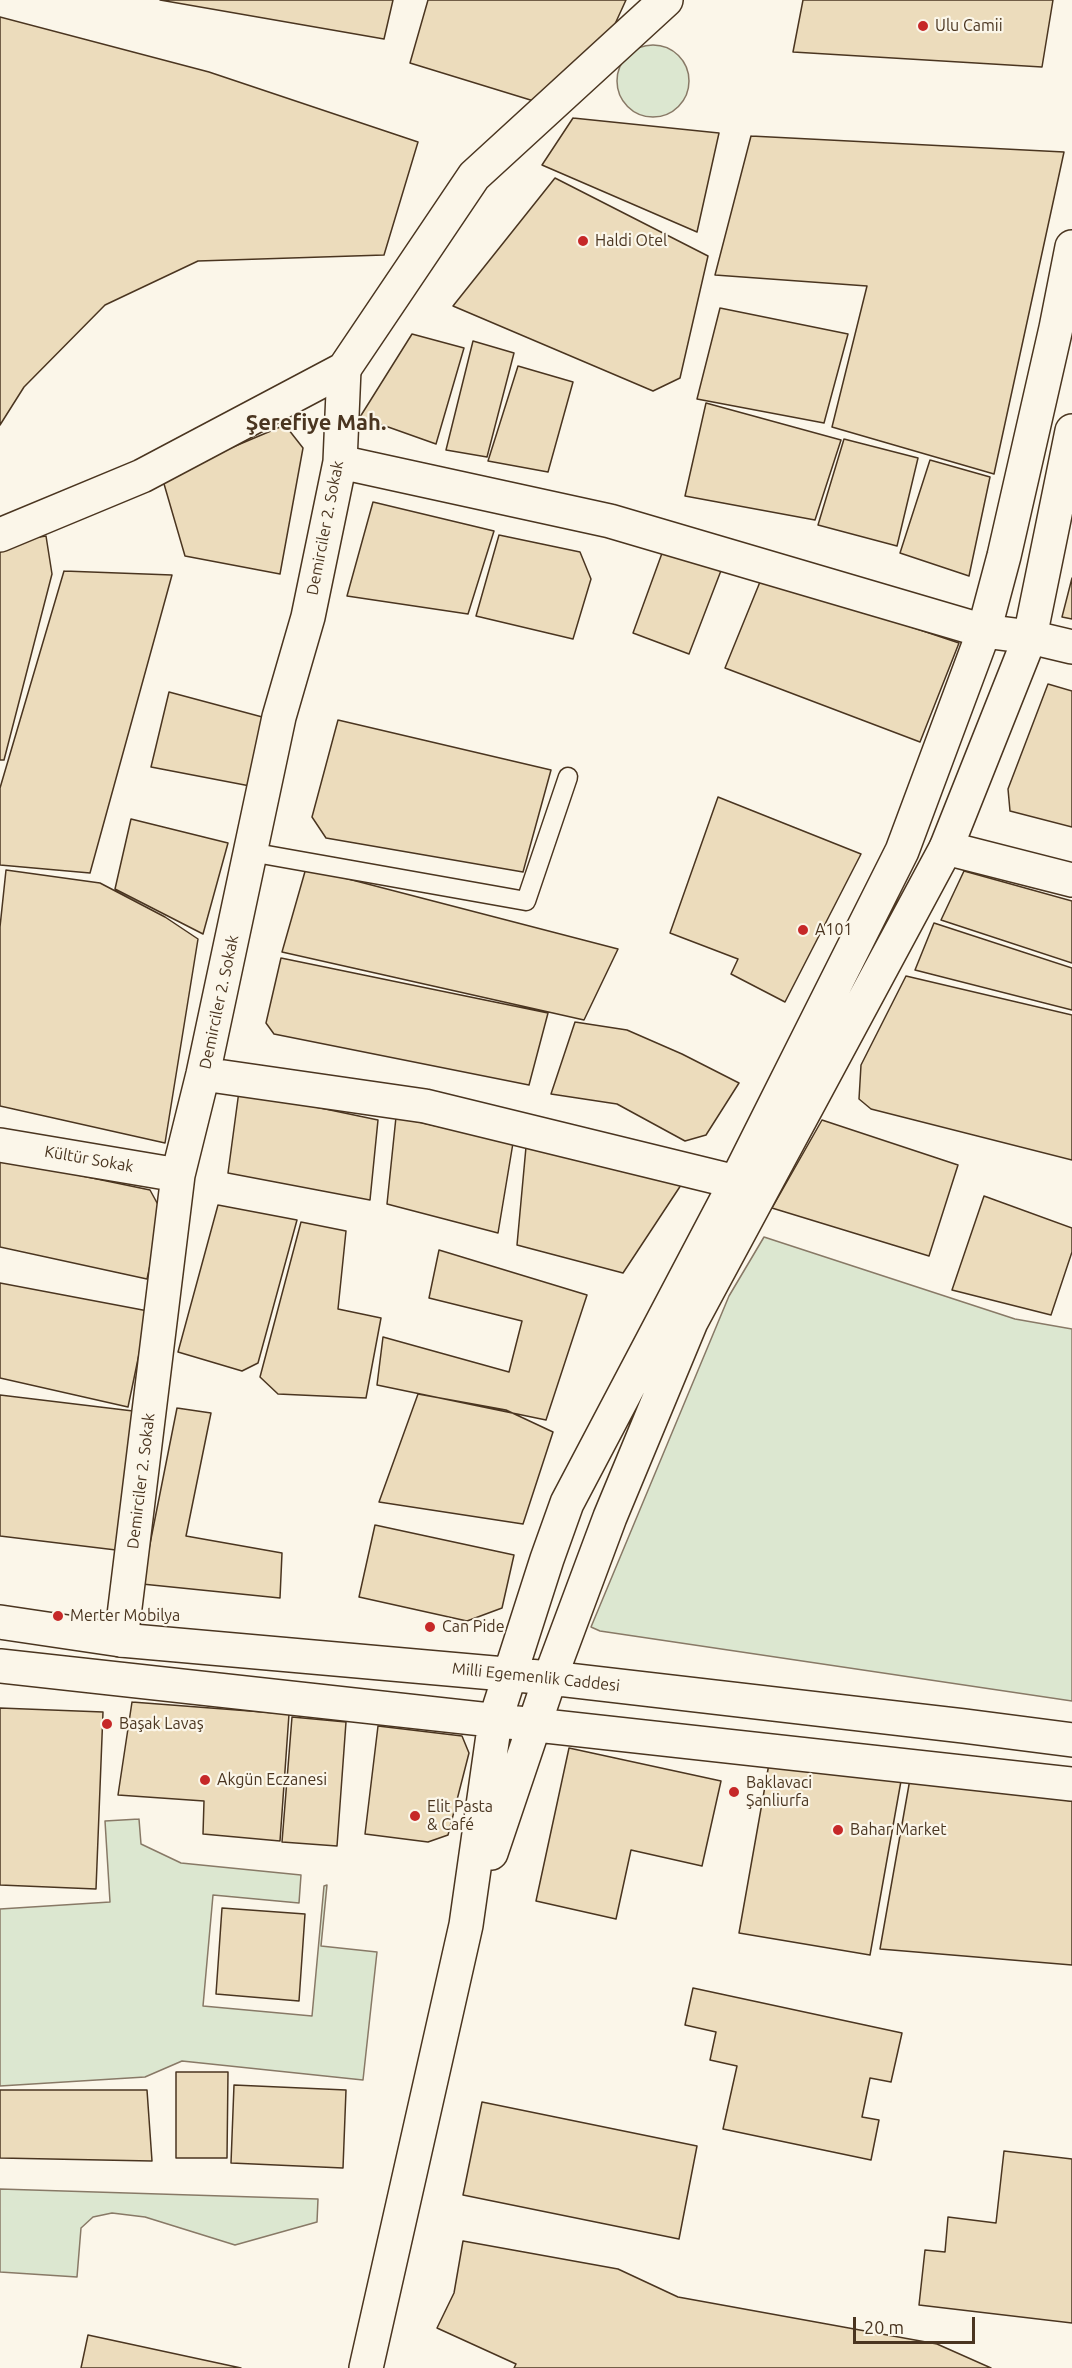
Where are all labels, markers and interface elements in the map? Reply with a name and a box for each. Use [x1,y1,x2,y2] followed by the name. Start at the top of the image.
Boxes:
[935,16,1003,36] place label: Ulu Camii
[916,19,930,33] marker: Ulu Camii
[595,231,667,251] place label: Haldi Otel
[576,234,590,248] marker: Haldi Otel
[246,410,386,436] district label: Şerefiye Mah.
[303,459,347,597] street label: Demirciler 2. Sokak
[815,920,852,940] place label: A101
[796,923,810,937] marker: A101
[195,933,243,1071] street label: Demirciler 2. Sokak
[43,1142,135,1176] street label: Kültür Sokak
[123,1412,159,1550] street label: Demirciler 2. Sokak
[70,1606,180,1626] place label: Merter Mobilya
[51,1609,65,1623] marker: Merter Mobilya
[442,1617,504,1637] place label: Can Pide
[423,1620,437,1634] marker: Can Pide
[451,1659,621,1695] street label: Milli Egemenlik Caddesi
[119,1714,204,1734] place label: Başak Lavaş
[100,1717,114,1731] marker: Başak Lavaş
[217,1770,327,1790] place label: Akgün Eczanesi
[198,1773,212,1787] marker: Akgün Eczanesi
[746,1773,812,1811] place label: Baklavaci Şanliurfa
[727,1785,741,1799] marker: Baklavaci Şanliurfa
[427,1797,493,1835] place label: Elit Pasta & Café
[408,1809,422,1823] marker: Elit Pasta & Café
[850,1820,947,1840] place label: Bahar Market
[831,1823,845,1837] marker: Bahar Market
[856,2305,978,2343] scale bar
[864,2317,904,2337] text: 20 m

